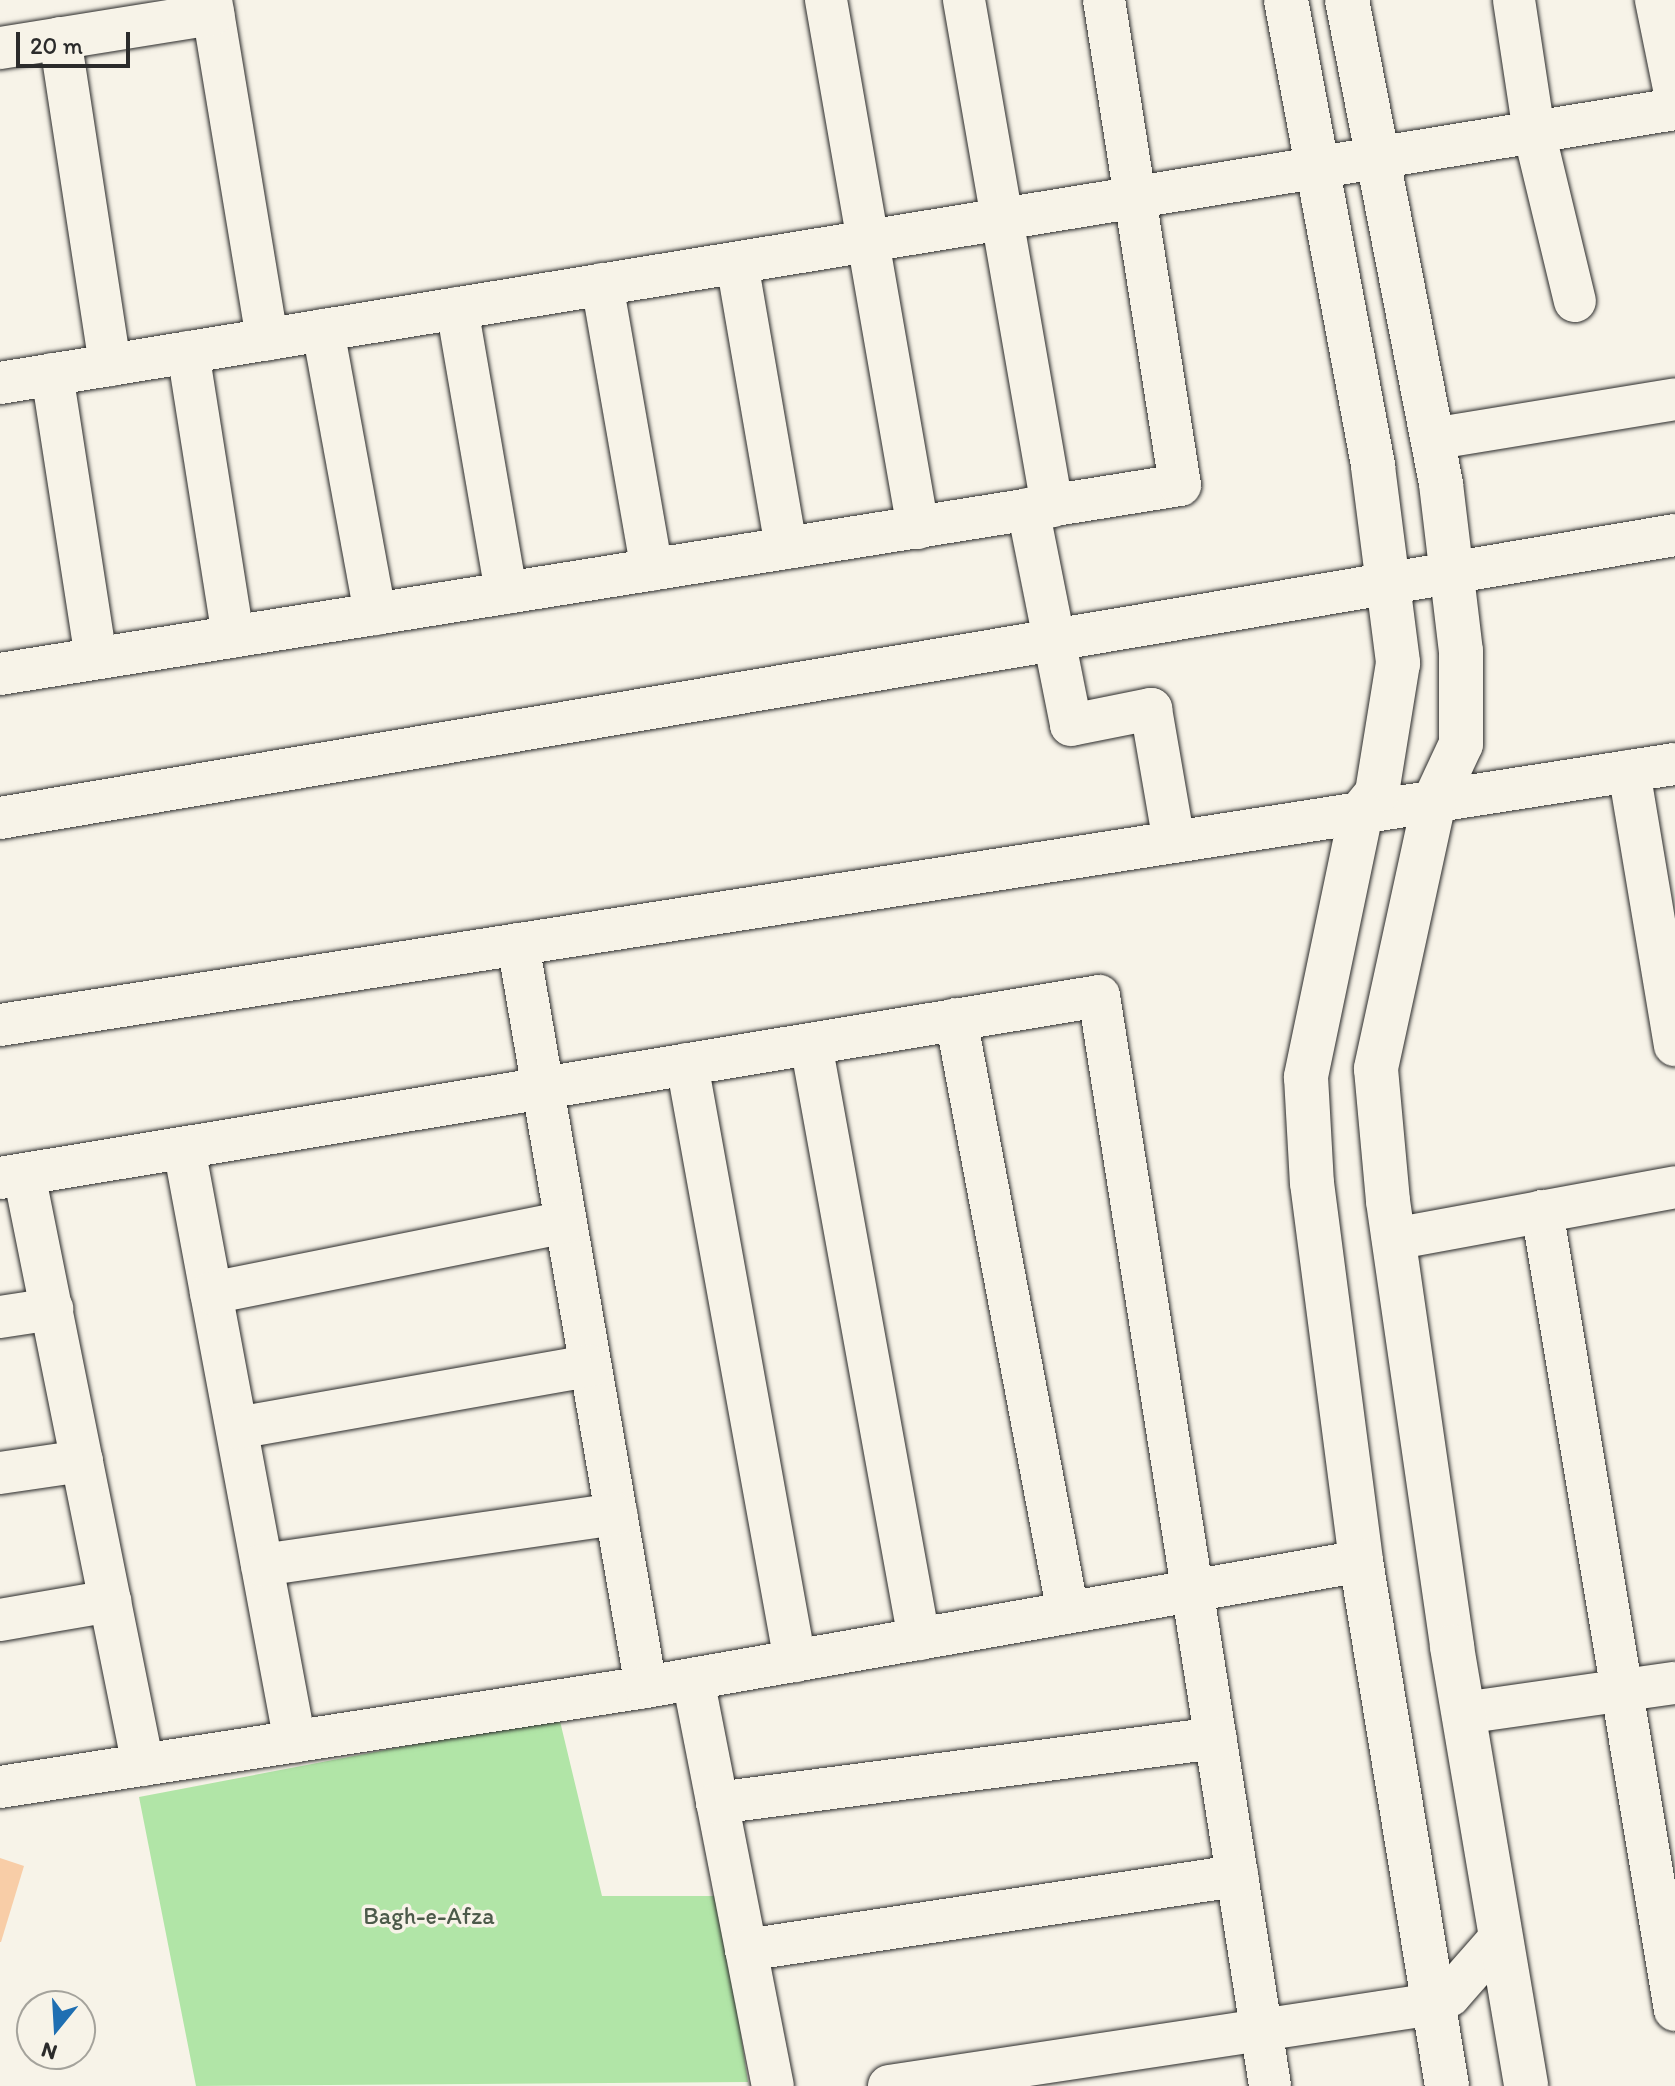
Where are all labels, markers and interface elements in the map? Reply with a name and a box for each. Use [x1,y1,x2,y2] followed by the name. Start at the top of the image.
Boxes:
[20,16,134,66] scale bar
[30,31,83,60] text: 20 m
[363,1902,495,1930] park label: Bagh-e-Afza
[16,1990,96,2070] north arrow
[38,2036,60,2067] text: N

